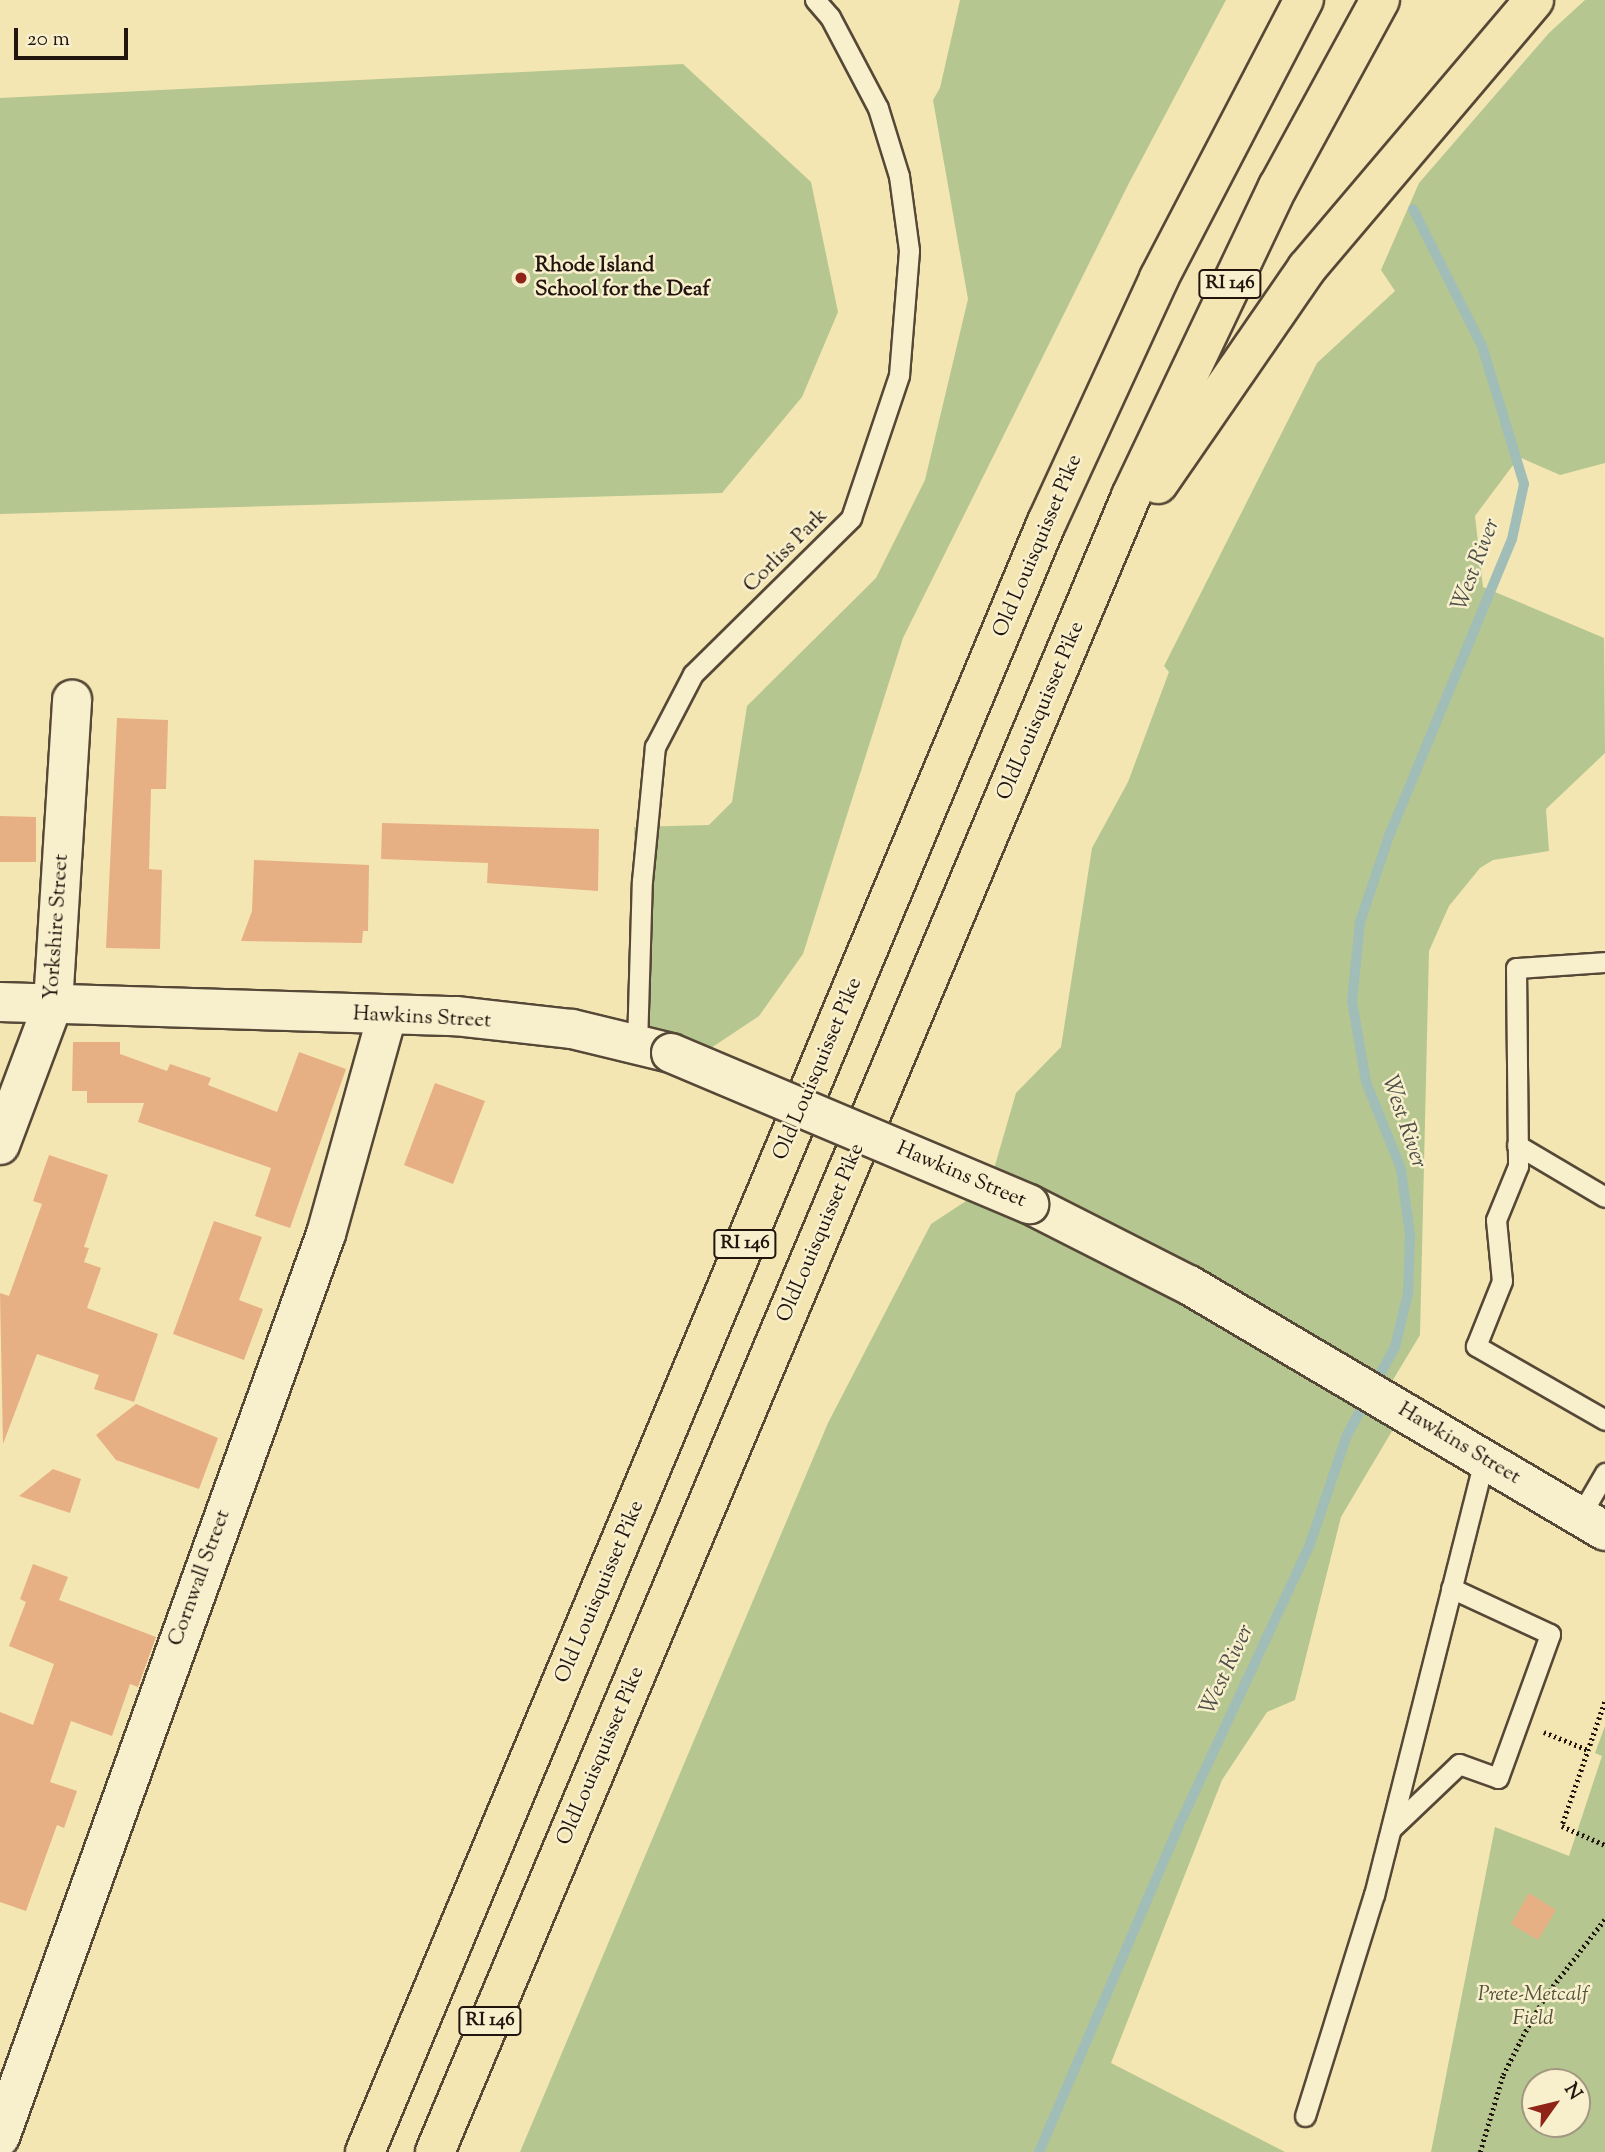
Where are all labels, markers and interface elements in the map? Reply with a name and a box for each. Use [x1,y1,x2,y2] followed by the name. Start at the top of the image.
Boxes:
[18,14,131,58] scale bar
[27,25,70,55] text: 20 m
[535,253,710,303] place label: Rhode Island School for the Deaf
[1197,268,1263,300] road number: RI 146
[513,270,529,286] marker: Rhode Island School for the Deaf
[988,451,1088,641] street label: Old Louisquisset Pike
[739,504,833,598] street label: Corliss Park
[1447,515,1507,615] water label: West River
[992,618,1090,804] street label: OldLouisquisset Pike
[39,853,75,1001] street label: Yorkshire Street
[768,974,868,1164] street label: Old Louisquisset Pike
[352,1002,492,1034] street label: Hawkins Street
[1374,1072,1432,1172] water label: West River
[892,1136,1030,1214] street label: Hawkins Street
[772,1140,870,1326] street label: OldLouisquisset Pike
[712,1228,778,1260] road number: RI 146
[1393,1398,1525,1490] street label: Hawkins Street
[550,1497,650,1687] street label: Old Louisquisset Pike
[164,1506,236,1650] street label: Cornwall Street
[1195,1620,1261,1720] water label: West River
[552,1663,650,1849] street label: OldLouisquisset Pike
[1478,1982,1588,2032] park label: Prete-Metcalf Field
[457,2006,523,2036] road number: RI 146
[1521,2068,1591,2138] north arrow
[1557,2078,1588,2106] text: N

